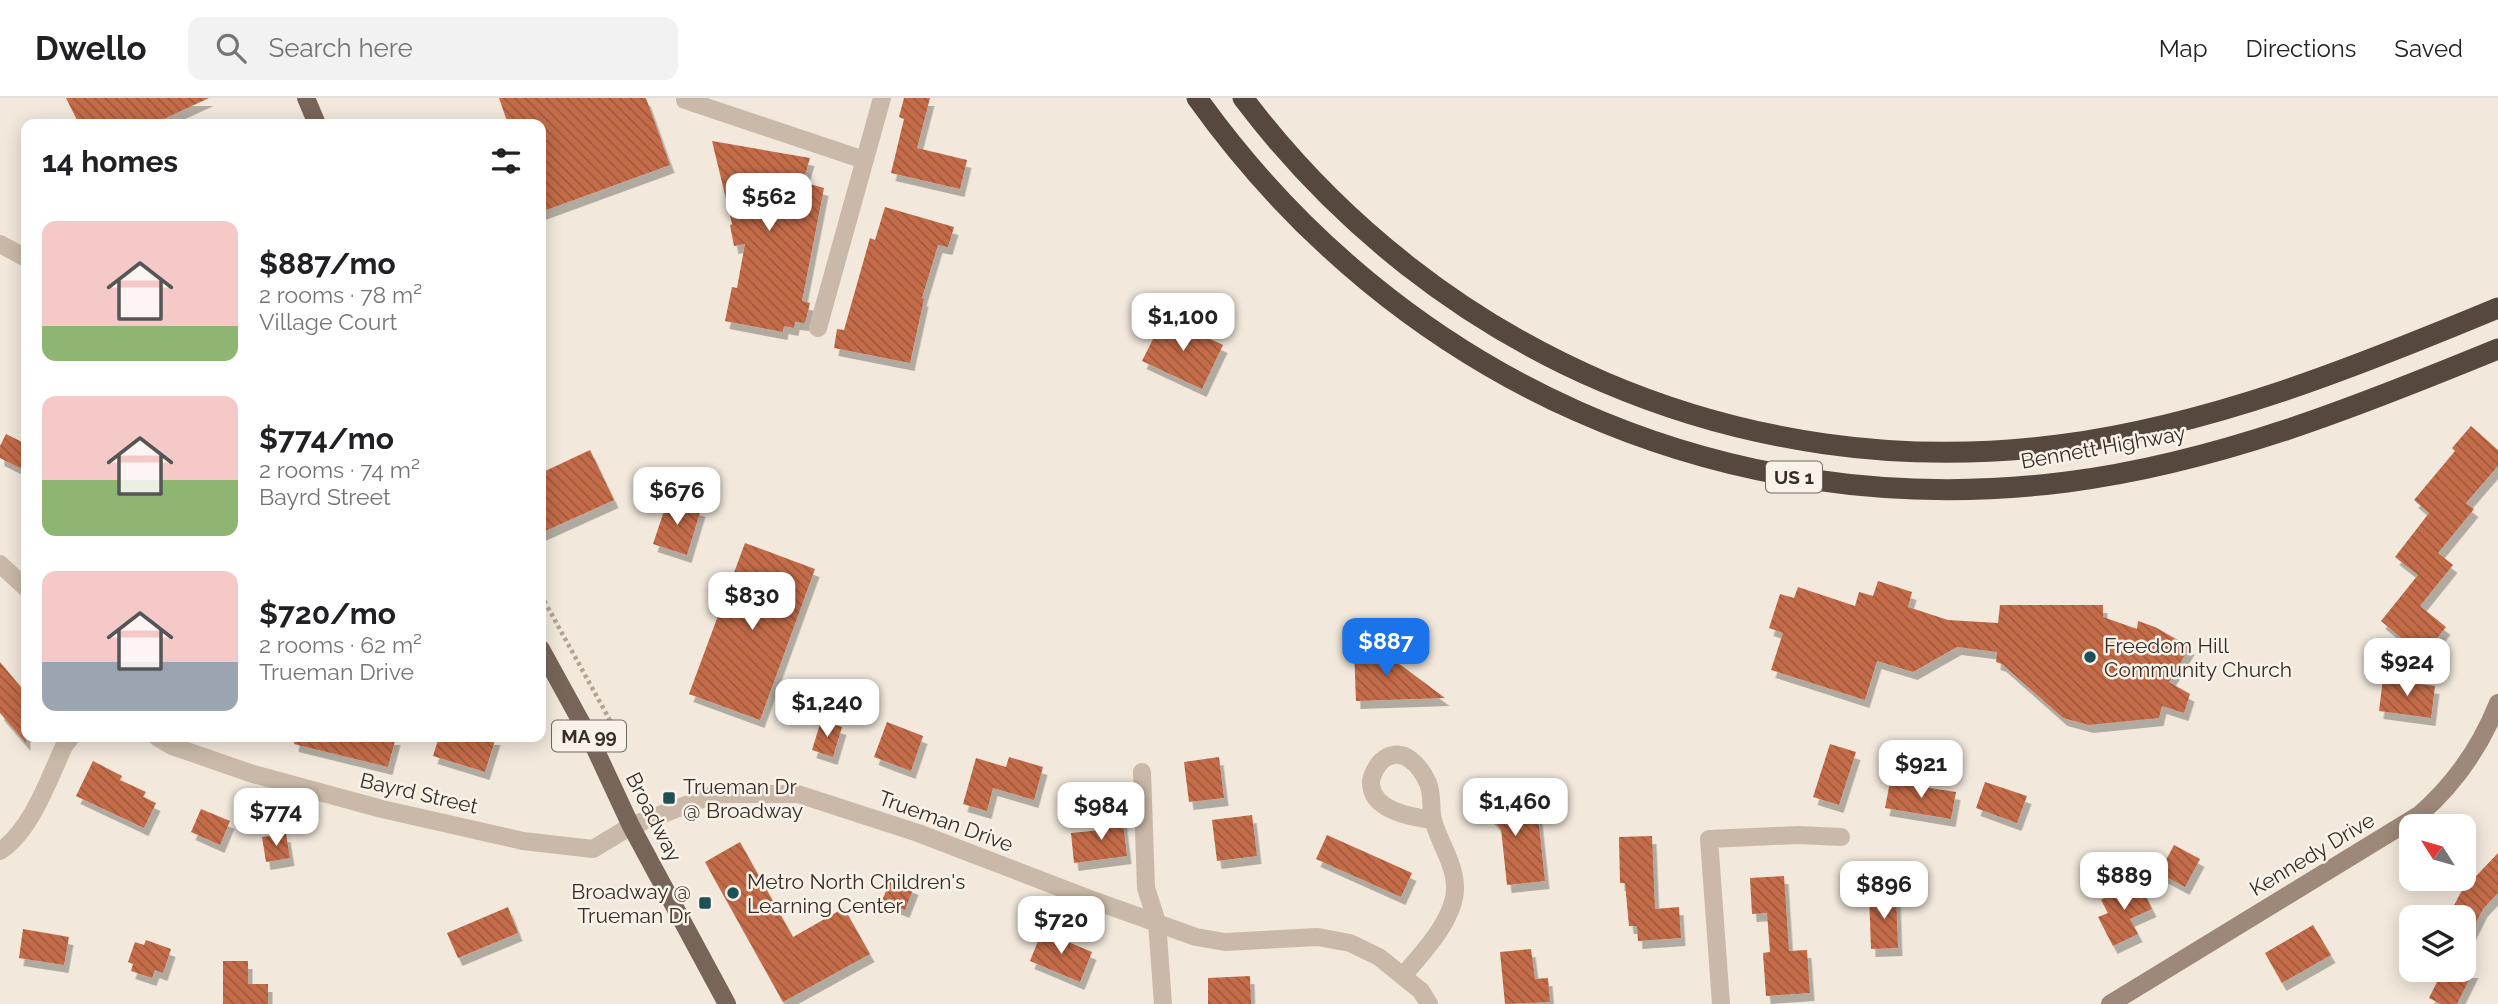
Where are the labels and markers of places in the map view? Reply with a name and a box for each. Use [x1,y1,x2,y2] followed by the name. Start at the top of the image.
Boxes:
[728,174,810,233] pin: $562
[1126,294,1240,353] pin: $1,100
[636,468,718,527] pin: $676
[711,573,793,632] pin: $830
[1345,618,1427,678] pin: $887
[2104,633,2292,682] place label: Freedom Hill Community Church
[2366,638,2448,698] pin: $924
[2082,649,2098,665] marker: Freedom Hill Community Church
[770,680,884,739] pin: $1,240
[1880,740,1962,800] pin: $921
[683,774,803,823] place label: Trueman Dr @ Broadway
[1458,778,1572,838] pin: $1,460
[1060,782,1142,842] pin: $984
[235,788,317,848] pin: $774
[661,790,677,806] marker: Trueman Dr @ Broadway
[2083,852,2165,912] pin: $889
[1843,862,1925,921] pin: $896
[747,869,965,918] place label: Metro North Children's Learning Center
[571,879,692,928] place label: Broadway @ Trueman Dr
[725,885,741,901] marker: Metro North Children's Learning Center
[697,895,713,911] marker: Broadway @ Trueman Dr
[1020,896,1102,956] pin: $720

